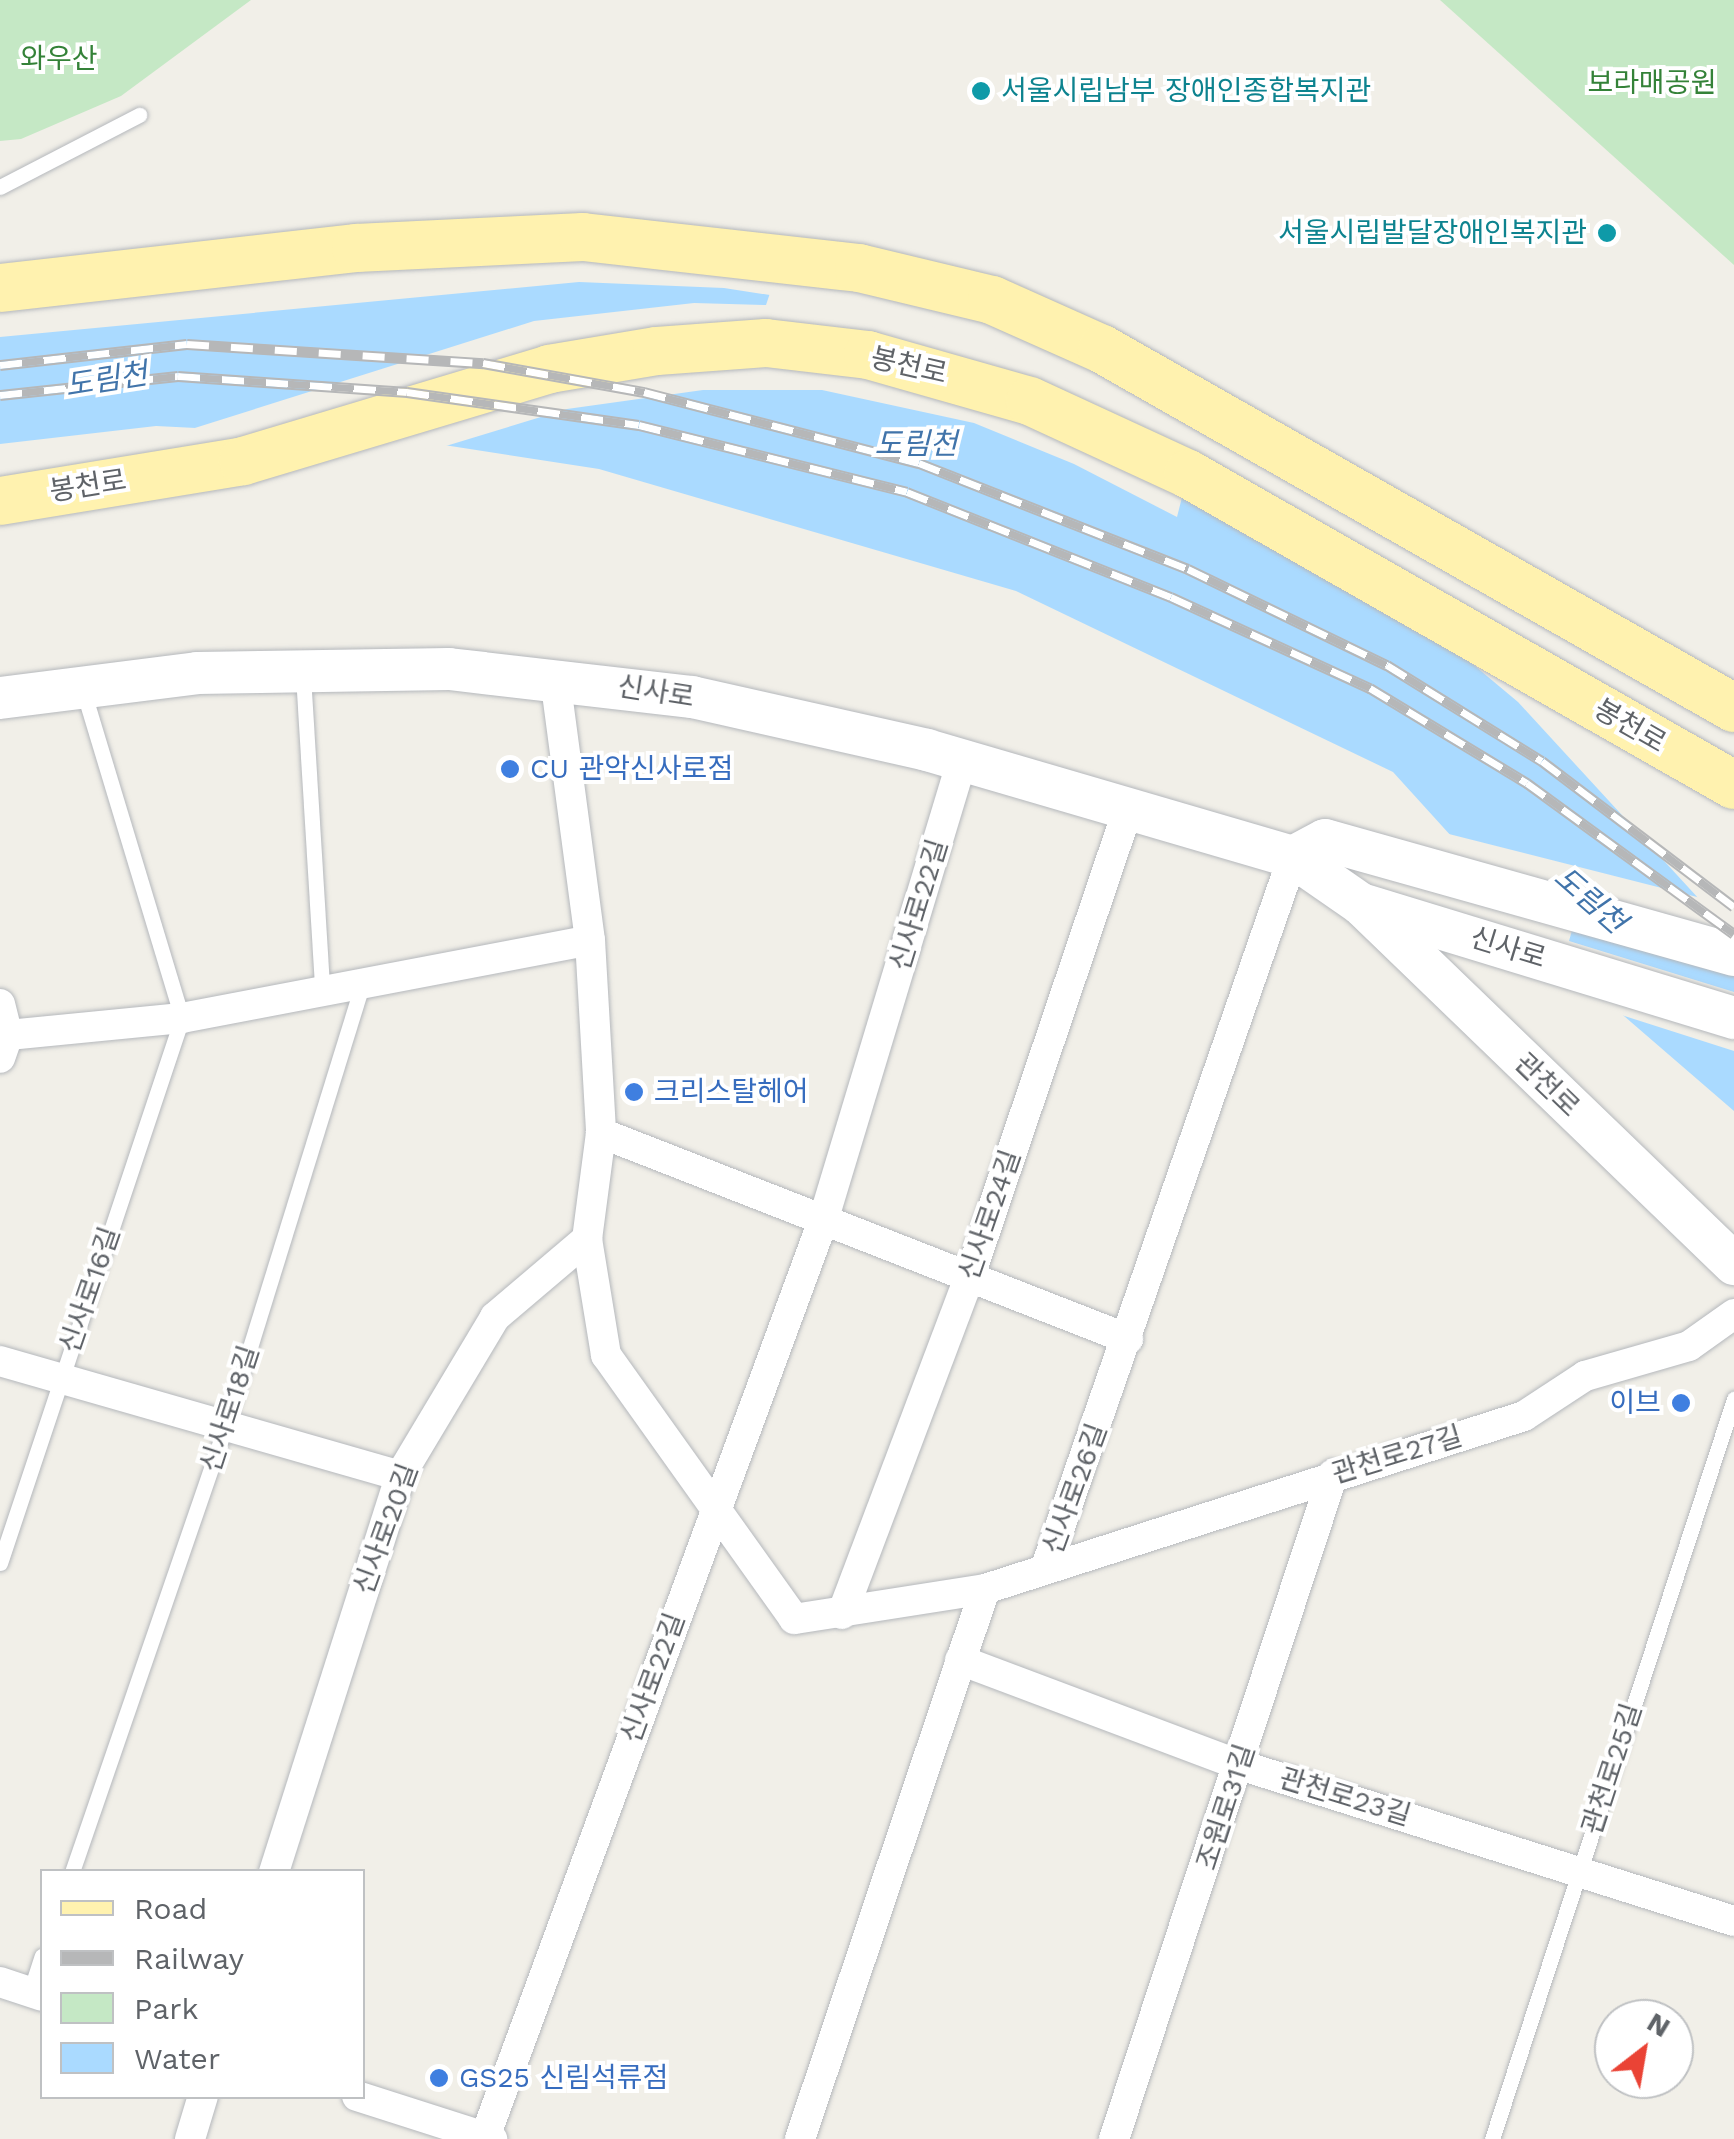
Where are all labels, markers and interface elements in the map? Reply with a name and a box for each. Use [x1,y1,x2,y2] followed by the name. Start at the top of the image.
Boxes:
[20,42,98,76] park label: 와우산
[1588,66,1716,100] park label: 보라매공원
[1001,74,1371,108] place label: 서울시립남부 장애인종합복지관
[970,80,992,102] marker: 서울시립남부 장애인종합복지관
[1278,216,1587,250] place label: 서울시립발달장애인복지관
[1596,222,1618,244] marker: 서울시립발달장애인복지관
[868,341,950,391] street label: 봉천로
[62,356,150,404] water label: 도림천
[875,426,957,462] water label: 도림천
[47,463,129,509] street label: 봉천로
[615,669,697,715] street label: 신사로
[1588,692,1672,760] street label: 봉천로
[530,752,733,786] place label: CU 관악신사로점
[499,758,521,780] marker: CU 관악신사로점
[883,835,955,975] street label: 신사로22길
[1547,859,1633,941] water label: 도림천
[1466,921,1550,975] street label: 신사로
[1508,1046,1586,1124] street label: 관천로
[654,1075,809,1109] place label: 크리스탈헤어
[623,1081,645,1103] marker: 크리스탈헤어
[952,1145,1028,1285] street label: 신사로24길
[53,1223,127,1357] street label: 신사로16길
[194,1341,266,1477] street label: 신사로18길
[1609,1386,1661,1420] place label: 이브
[1670,1392,1692,1414] marker: 이브
[1036,1419,1114,1559] street label: 신사로26길
[1328,1419,1466,1491] street label: 관천로27길
[347,1459,425,1599] street label: 신사로20길
[614,1609,692,1747] street label: 신사로22길
[1575,1699,1649,1839] street label: 관천로25길
[1190,1740,1262,1874] street label: 조원로31길
[1275,1761,1415,1833] street label: 관천로23길
[40,1869,365,2099] legend
[134,1891,207,1926] text: Road
[134,1941,244,1976] text: Railway
[134,1991,199,2026] text: Park
[1594,1999,1694,2099] north arrow
[1641,2005,1676,2044] text: N
[134,2041,220,2076] text: Water
[459,2061,668,2095] place label: GS25 신림석류점
[428,2067,450,2089] marker: GS25 신림석류점

